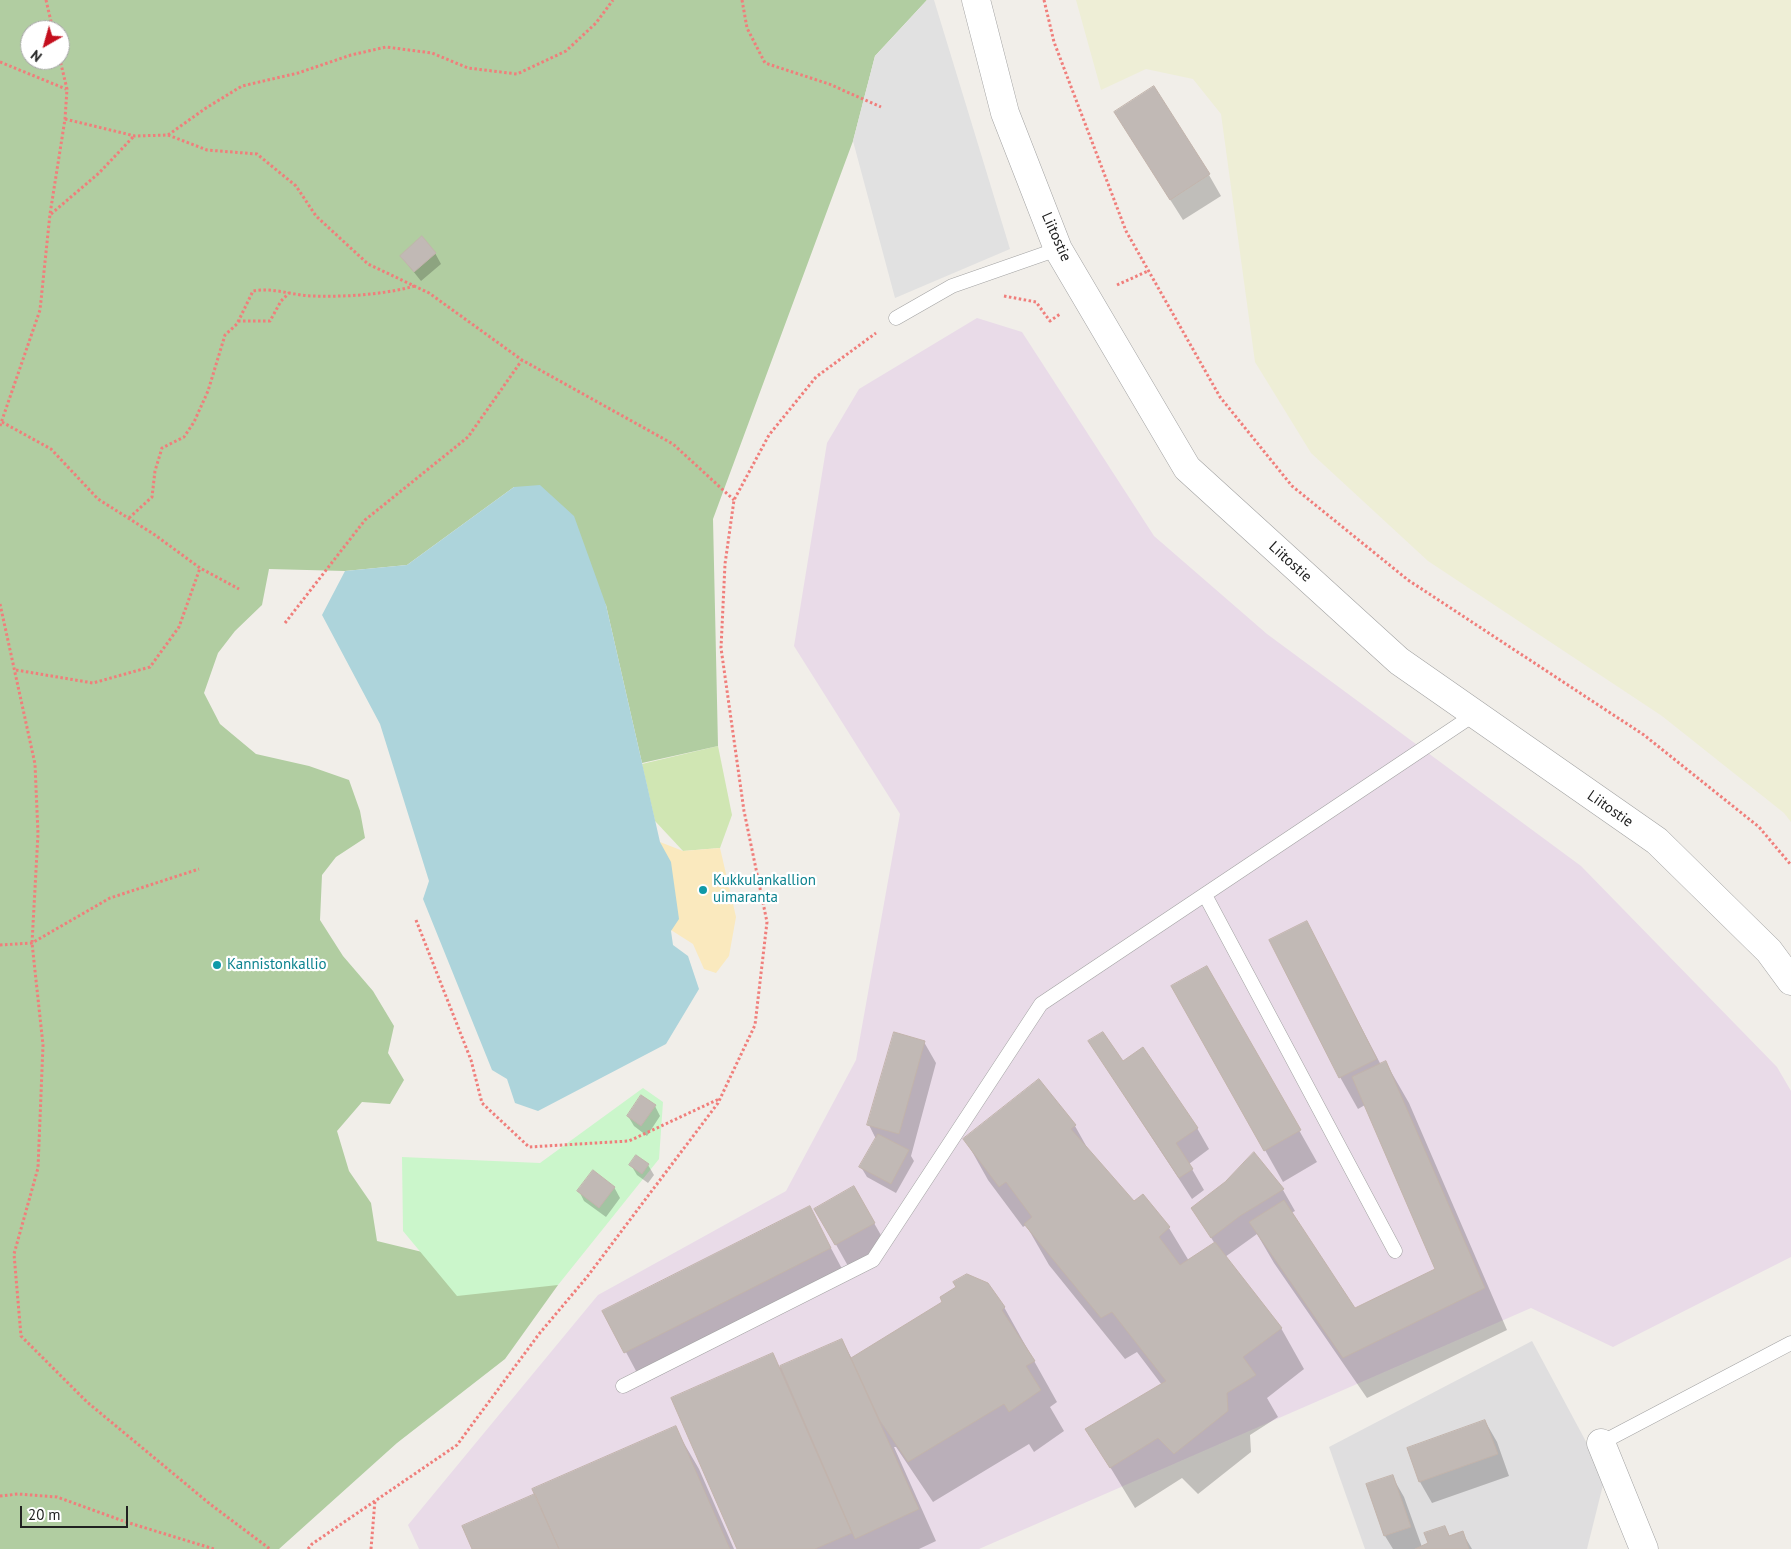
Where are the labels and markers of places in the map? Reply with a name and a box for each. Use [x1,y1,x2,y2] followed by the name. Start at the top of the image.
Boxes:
[713,872,816,907] place label: Kukkulankallion uimaranta
[697,884,709,896] marker: Kukkulankallion uimaranta
[227,956,327,974] place label: Kannistonkallio
[211,959,223,971] marker: Kannistonkallio

